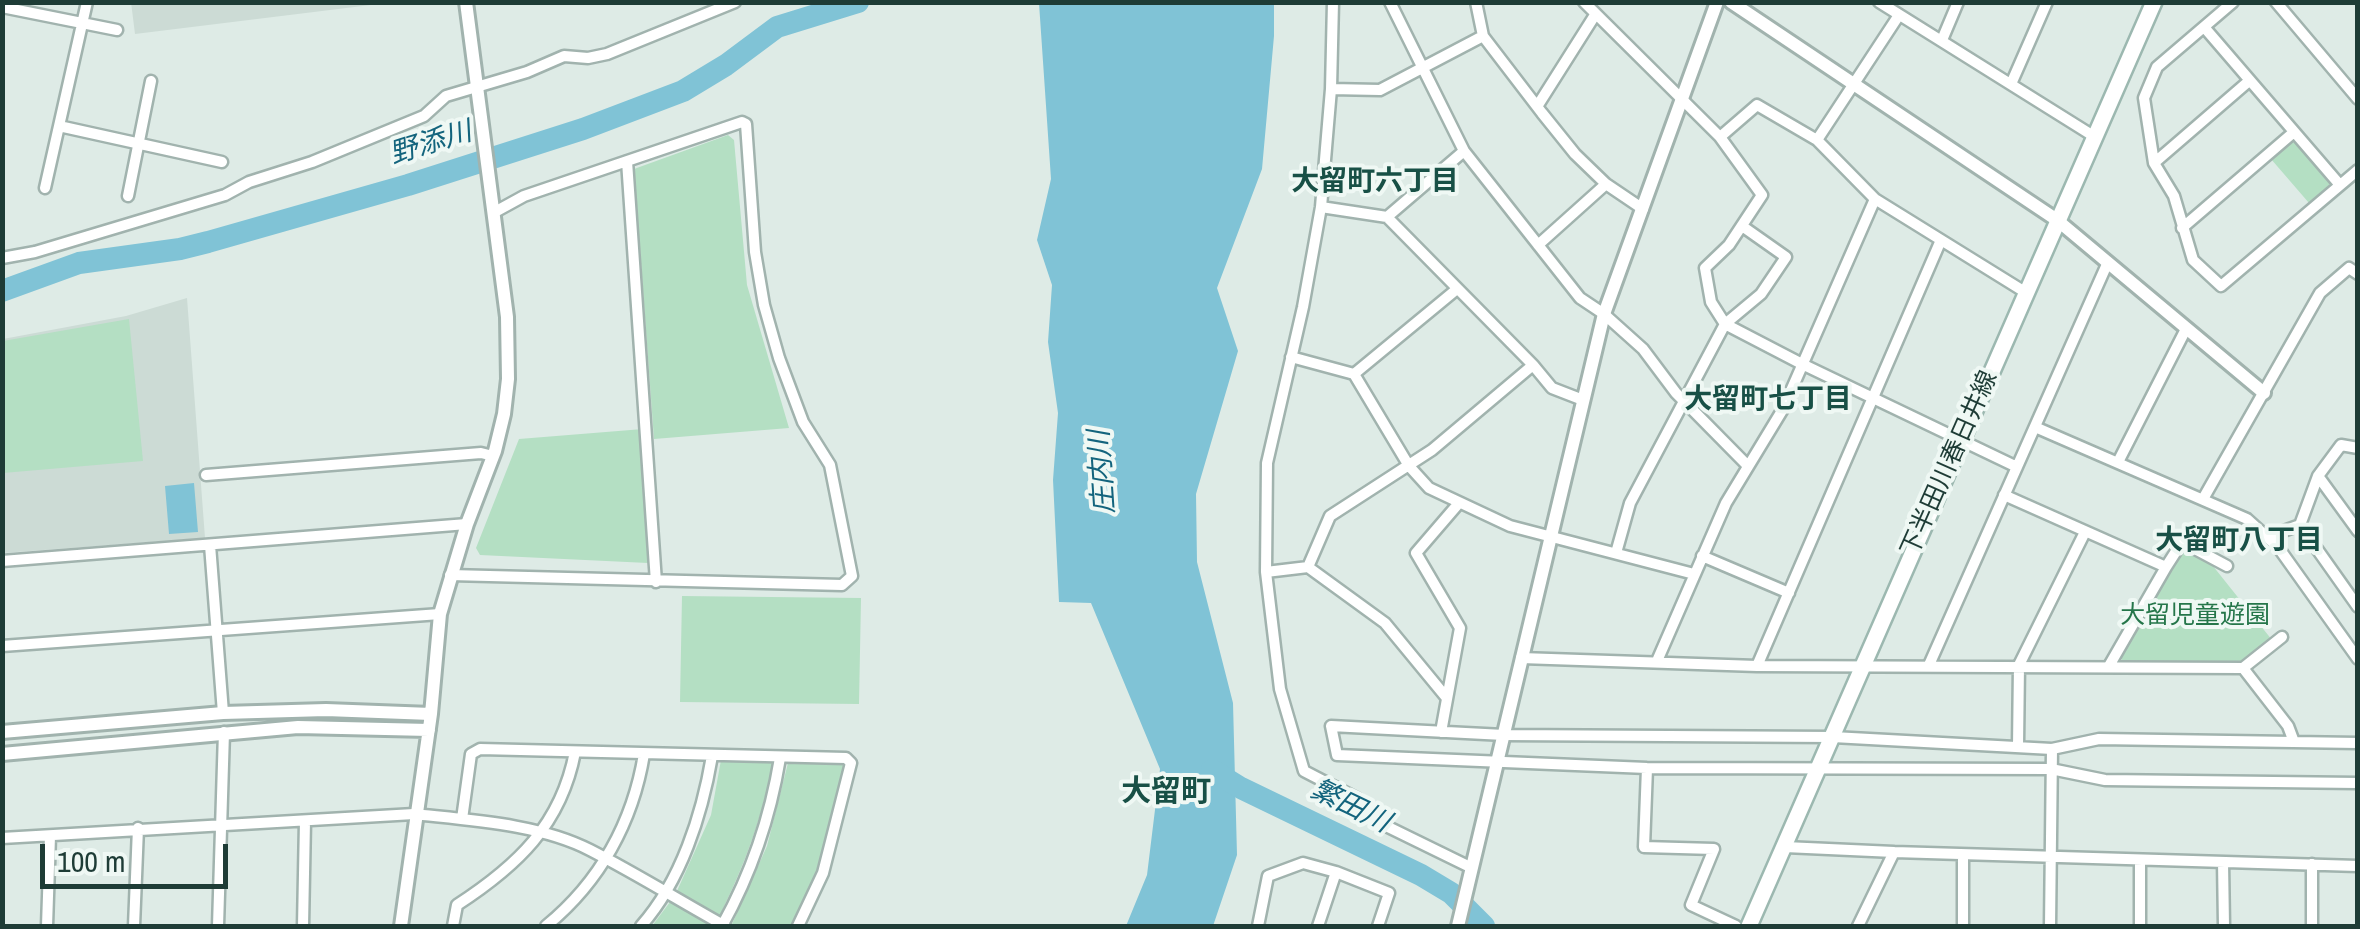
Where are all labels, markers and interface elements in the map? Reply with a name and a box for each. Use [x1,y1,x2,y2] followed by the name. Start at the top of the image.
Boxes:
[386,116,476,172] water label: 野添川
[1291,165,1459,199] district label: 大留町六丁目
[1896,367,2004,561] street label: 下半田川春日井線
[1684,383,1852,417] district label: 大留町七丁目
[1083,429,1123,515] water label: 庄内川
[2155,524,2323,558] district label: 大留町八丁目
[2120,601,2270,631] park label: 大留児童遊園
[1305,773,1395,841] water label: 繁田川
[1121,775,1211,811] district label: 大留町
[45,824,232,886] scale bar
[57,841,125,881] text: 100 m

